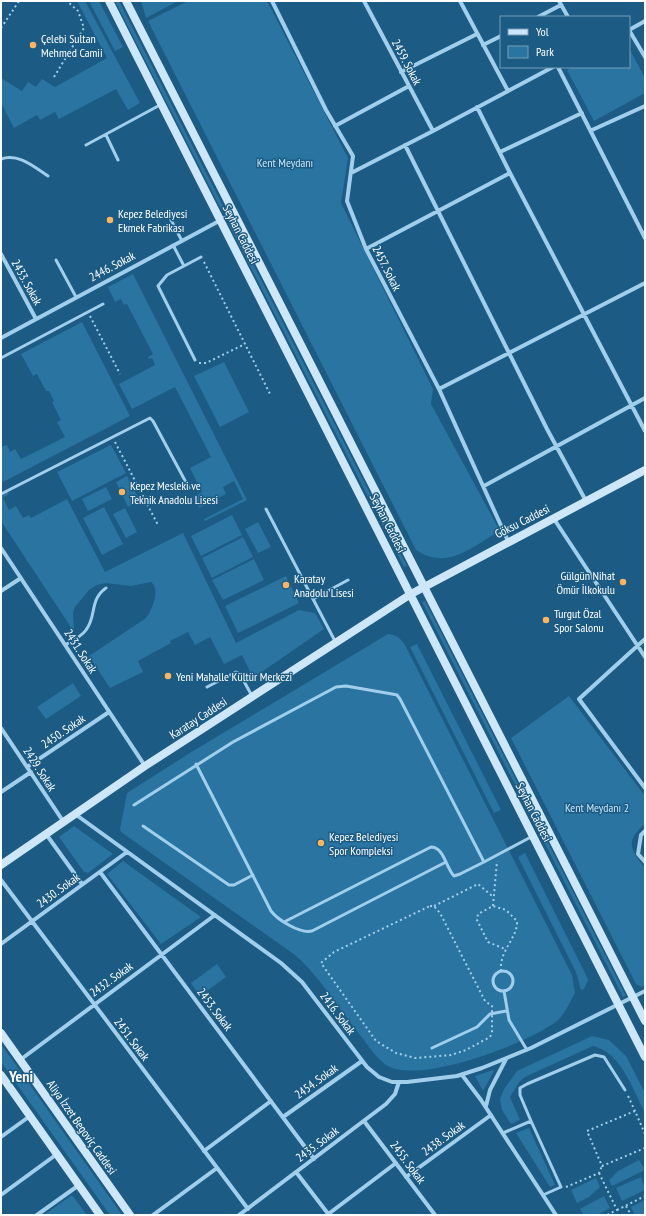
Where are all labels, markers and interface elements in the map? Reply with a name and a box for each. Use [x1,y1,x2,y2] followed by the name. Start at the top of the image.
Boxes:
[500,16,630,68] legend
[536,24,549,39] text: Yol
[41,31,103,60] place label: Çelebi Sultan Mehmed Camii
[389,36,426,88] street label: 2459. Sokak
[28,40,38,50] marker: Çelebi Sultan Mehmed Camii
[536,44,554,59] text: Park
[257,155,313,170] park label: Kent Meydanı
[220,202,262,266] street label: Seyhan Caddesi
[118,206,187,235] place label: Kepez Belediyesi Ekmek Fabrikası
[105,215,115,225] marker: Kepez Belediyesi Ekmek Fabrikası
[369,243,405,293] street label: 2457. Sokak
[86,247,138,284] street label: 2446. Sokak
[8,257,46,308] street label: 2433. Sokak
[130,478,218,507] place label: Kepez Mesleki ve Teknik Anadolu Lisesi
[117,487,127,497] marker: Kepez Mesleki ve Teknik Anadolu Lisesi
[367,491,409,555] street label: Seyhan Caddesi
[492,501,552,541] street label: Göksu Caddesi
[556,568,616,597] place label: Gülgün Nihat Ömür İlkokulu
[294,571,354,600] place label: Karatay Anadolu Lisesi
[618,577,628,587] marker: Gülgün Nihat Ömür İlkokulu
[281,580,291,590] marker: Karatay Anadolu Lisesi
[554,606,604,635] place label: Turgut Özal Spor Salonu
[541,615,551,625] marker: Turgut Özal Spor Salonu
[61,626,101,676] street label: 2431. Sokak
[176,669,292,684] place label: Yeni Mahalle Kültür Merkezi
[163,671,173,681] marker: Yeni Mahalle Kültür Merkezi
[166,694,230,742] street label: Karatay Caddesi
[38,711,88,751] street label: 2450. Sokak
[20,744,60,794] street label: 2429. Sokak
[513,780,555,844] street label: Seyhan Caddesi
[565,800,629,815] park label: Kent Meydanı 2
[329,829,398,858] place label: Kepez Belediyesi Spor Kompleksi
[316,838,326,848] marker: Kepez Belediyesi Spor Kompleksi
[33,869,83,911] street label: 2430. Sokak
[86,958,136,1000] street label: 2432. Sokak
[194,985,236,1034] street label: 2453. Sokak
[317,989,359,1038] street label: 2416. Sokak
[111,1015,153,1064] street label: 2451. Sokak
[291,1060,341,1102] street label: 2454. Sokak
[8,1066,33,1086] district label: Yeni
[44,1077,120,1177] street label: Aliya İzzet Begoviç Caddesi
[418,1117,468,1159] street label: 2438. Sokak
[293,1123,342,1165] street label: 2435. Sokak
[387,1138,429,1187] street label: 2455. Sokak

